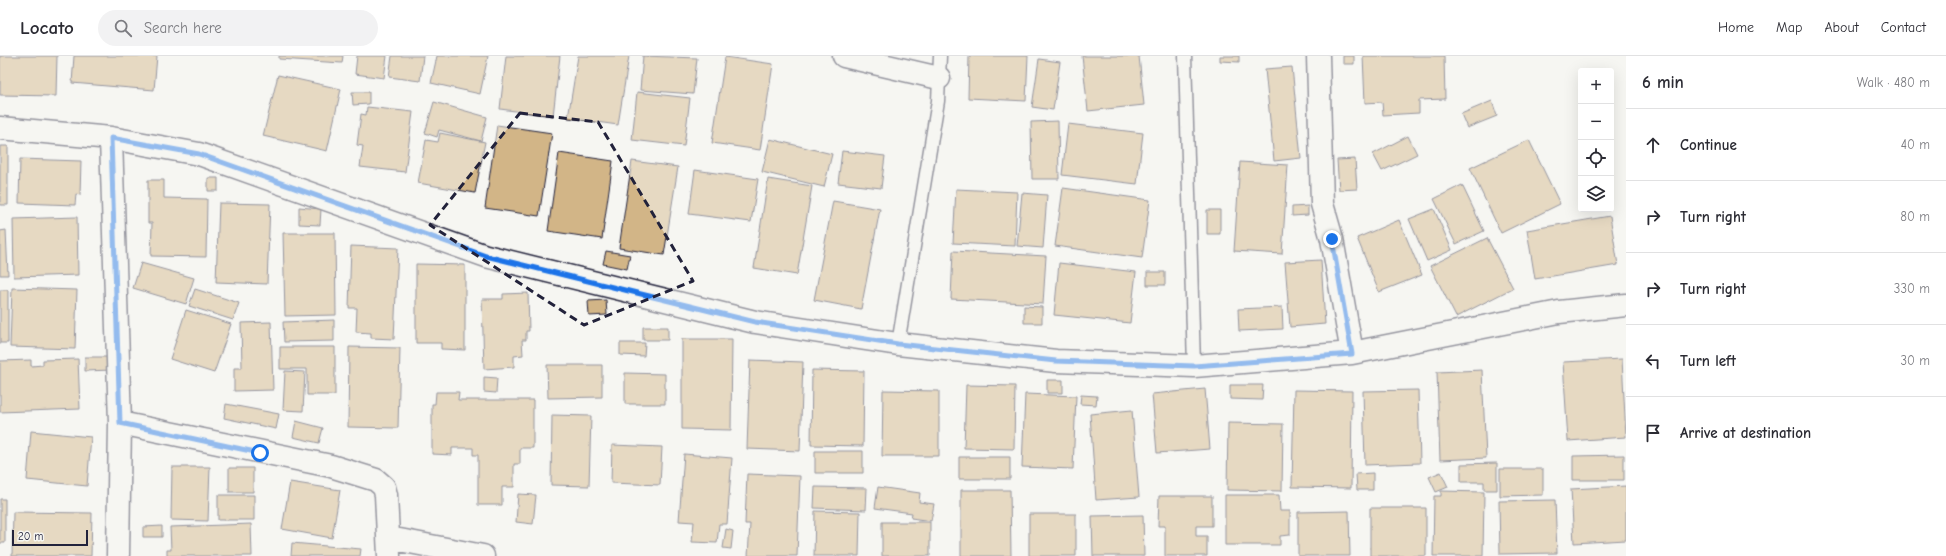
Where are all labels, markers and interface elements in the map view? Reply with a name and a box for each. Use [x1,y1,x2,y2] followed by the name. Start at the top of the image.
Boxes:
[98,10,378,46] search box
[20,17,74,39] text: Locato
[112,17,134,39] icon: search
[144,19,222,37] text: Search here
[1718,19,1754,36] text: Home
[1776,19,1802,36] text: Map
[1824,19,1859,36] text: About
[1881,19,1926,36] text: Contact
[1578,68,1614,212] map controls
[1578,68,1614,104] button: +
[1642,73,1684,92] text: 6 min
[1857,75,1930,90] text: Walk · 480 m
[1578,104,1614,140] button: −
[1642,134,1664,156] icon: ahead
[1680,136,1737,154] text: Continue
[1901,137,1930,152] text: 40 m
[1578,140,1614,176] button: locate
[1578,176,1614,212] button: layers
[1642,206,1664,228] icon: right
[1680,208,1746,226] text: Turn right
[1900,209,1930,224] text: 80 m
[1323,230,1341,248] route end
[1642,278,1664,300] icon: right
[1680,280,1746,298] text: Turn right
[1894,281,1930,296] text: 330 m
[1642,350,1664,372] icon: left
[1680,352,1736,370] text: Turn left
[1900,353,1930,368] text: 30 m
[1642,422,1664,444] icon: arrive
[1680,424,1811,442] text: Arrive at destination
[251,444,269,462] route start
[12,528,88,547] scale bar
[18,530,43,543] text: 20 m

